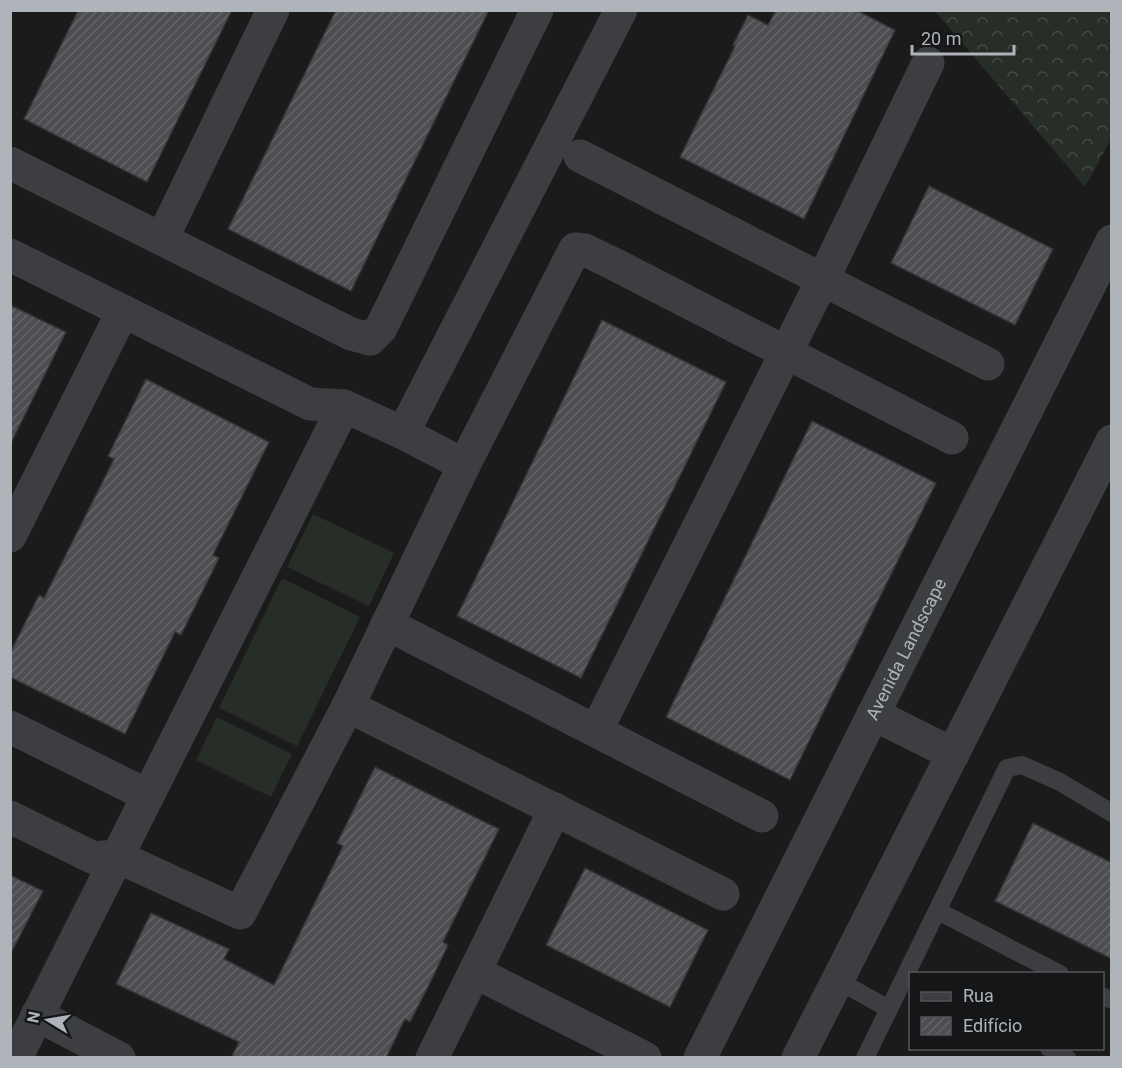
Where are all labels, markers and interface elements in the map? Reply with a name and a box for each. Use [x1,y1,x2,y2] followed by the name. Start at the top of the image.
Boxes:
[912,18,1014,56] scale bar
[921,28,961,49] text: 20 m
[861,574,950,723] street label: Avenida Landscape
[909,972,1104,1050] legend
[963,985,994,1006] text: Rua
[18,990,78,1050] north arrow
[23,1010,44,1025] text: N
[963,1015,1022,1036] text: Edifício

